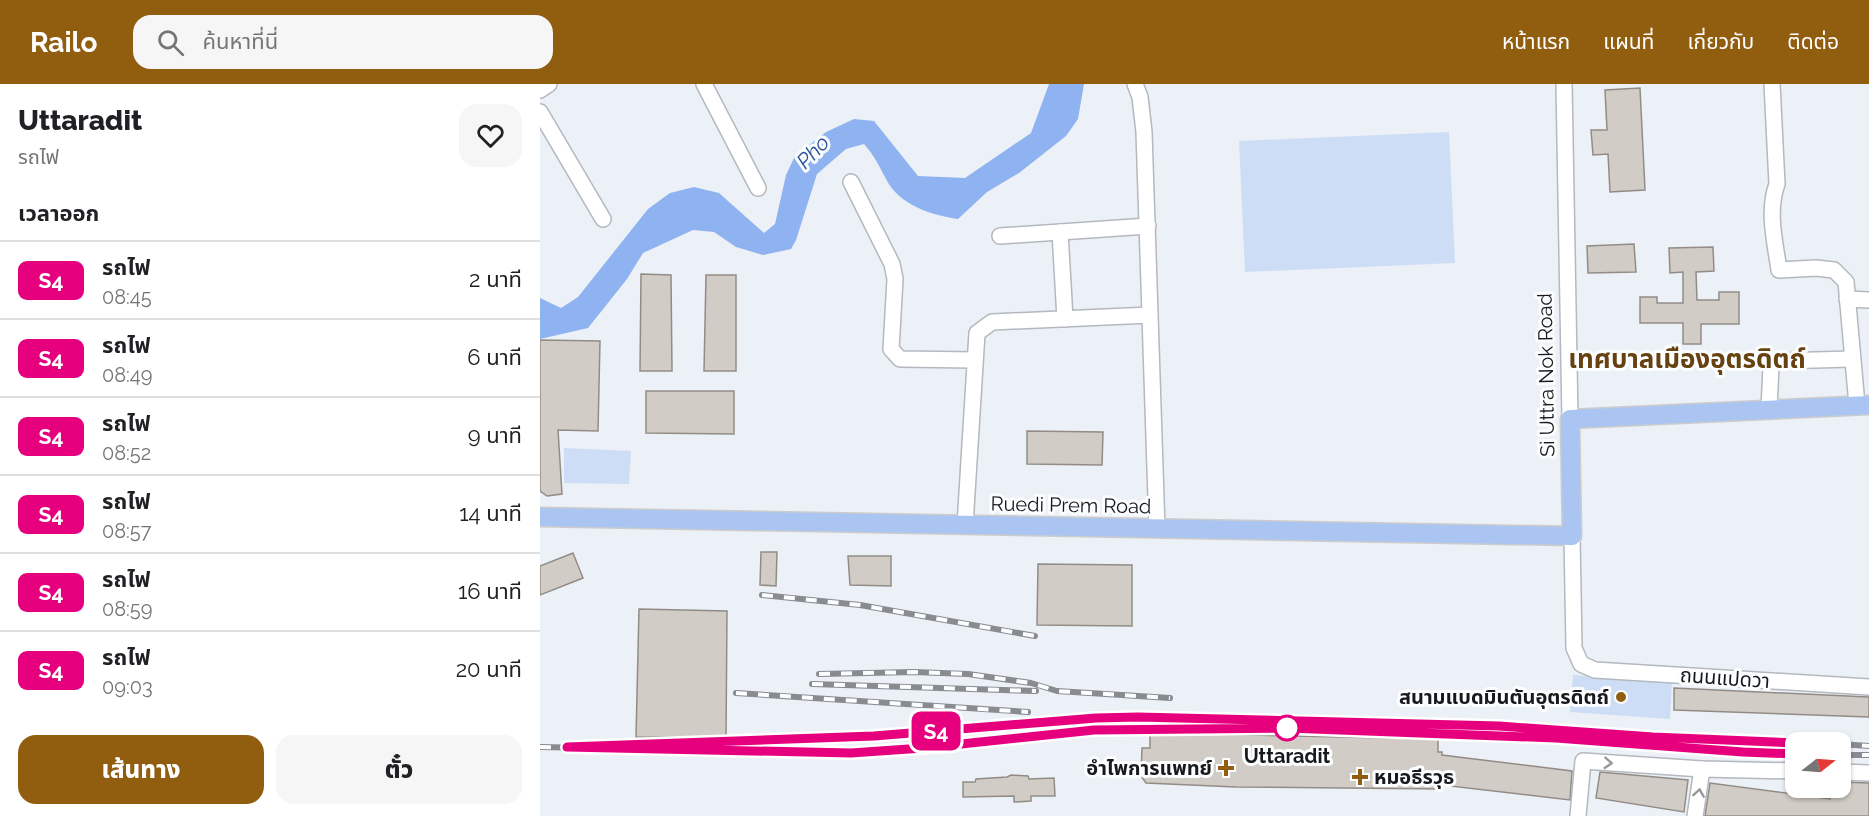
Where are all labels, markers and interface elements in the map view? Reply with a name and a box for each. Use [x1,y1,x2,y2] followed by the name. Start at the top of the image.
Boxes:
[133,15,553,69] search box
[30,26,97,59] text: Railo
[154,26,187,59] icon: search
[202,28,278,54] text: ค้นหาที่นี่
[1502,29,1570,54] text: หน้าแรก
[1603,29,1654,54] text: แผนที่
[1687,29,1754,54] text: เกี่ยวกับ
[1787,29,1839,54] text: ติดต่อ
[18,104,142,137] text: Uttaradit
[459,104,522,167] button: heart
[791,130,834,173] water label: Pho
[18,145,59,169] text: รถไฟ
[18,200,99,226] text: เวลาออก
[102,254,150,280] text: รถไฟ
[469,266,522,292] text: 2 นาที
[39,268,63,293] text: S4
[102,285,152,309] text: 08:45
[1533,293,1559,457] street label: Si Uttra Nok Road
[102,332,150,358] text: รถไฟ
[467,344,522,370] text: 6 นาที
[1568,344,1806,375] district label: เทศบาลเมืองอุตรดิตถ์
[39,346,63,371] text: S4
[102,363,153,387] text: 08:49
[102,410,150,436] text: รถไฟ
[468,422,522,448] text: 9 นาที
[39,424,63,449] text: S4
[102,441,151,465] text: 08:52
[102,488,150,514] text: รถไฟ
[990,492,1152,518] street label: Ruedi Prem Road
[459,500,522,526] text: 14 นาที
[39,502,63,527] text: S4
[102,519,151,543] text: 08:57
[102,566,150,592] text: รถไฟ
[458,578,522,604] text: 16 นาที
[39,580,63,605] text: S4
[102,597,152,621] text: 08:59
[102,644,150,670] text: รถไฟ
[456,656,522,682] text: 20 นาที
[39,658,63,683] text: S4
[1679,663,1771,693] street label: ถนนแปดวา
[102,675,153,699] text: 09:03
[1399,685,1609,709] place label: สนามแบดมินตันอุตรดิตถ์
[1614,690,1628,704] marker: สนามแบดมินตันอุตรดิตถ์
[909,712,963,750] line badge: S4
[1274,715,1300,741] marker: Uttaradit
[924,719,948,744] text: S4
[1785,732,1851,798] north arrow
[1785,732,1851,798] map controls
[18,735,264,804] button: เส้นทาง
[276,735,522,804] button: ตั๋ว
[1244,744,1331,768] place label: Uttaradit
[1086,756,1212,780] place label: อำไพการแพทย์
[1603,756,1612,769] one-way arrow
[1217,759,1235,777] marker: อำไพการแพทย์
[1374,765,1454,789] place label: หมอธีรวุธ
[1351,768,1369,786] marker: หมอธีรวุธ
[1692,788,1704,797] one-way arrow

